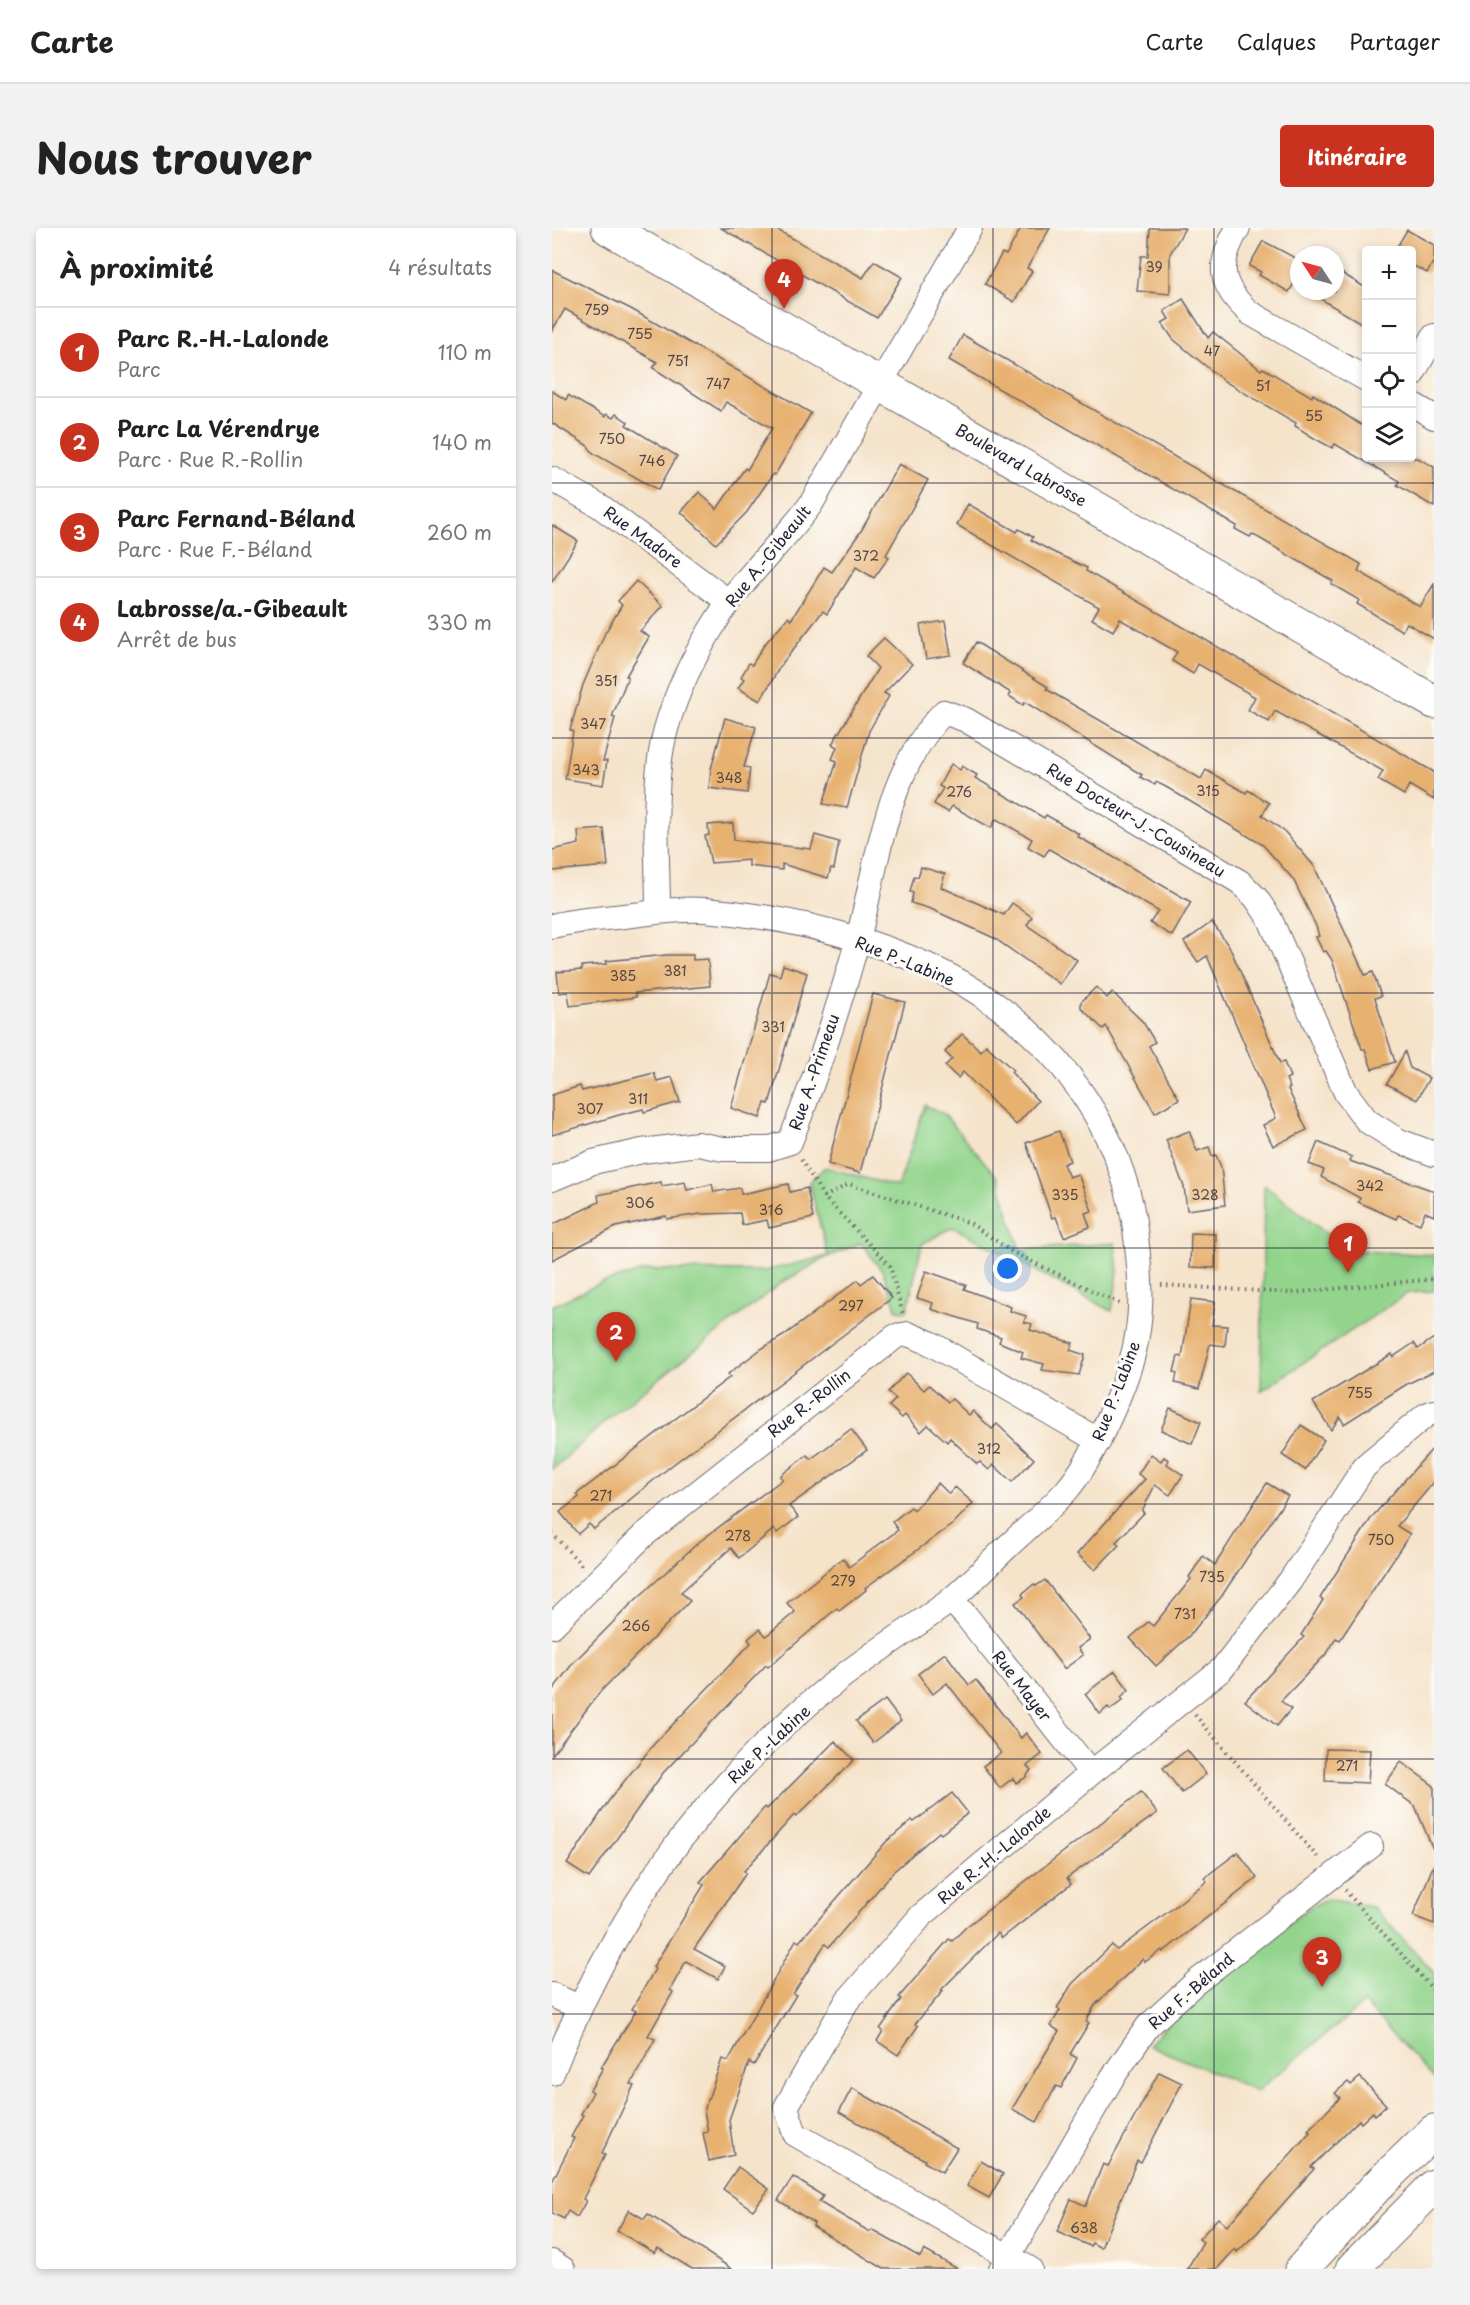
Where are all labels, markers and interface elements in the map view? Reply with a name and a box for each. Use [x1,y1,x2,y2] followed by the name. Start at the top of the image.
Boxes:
[30,20,114,63] text: Carte
[1146,25,1204,57] text: Carte
[1237,25,1316,57] text: Calques
[1349,25,1440,57] text: Partager
[36,125,312,188] text: Nous trouver
[1280,125,1434,187] button: Itinéraire
[1290,246,1344,300] north arrow
[1362,246,1416,462] map controls
[1362,246,1416,300] button: +
[60,248,214,287] text: À proximité
[388,252,492,282] text: 4 résultats
[1145,256,1163,277] house number: 39
[764,260,804,309] pin: 4
[585,299,610,320] house number: 759
[1362,300,1416,354] button: −
[117,321,329,354] text: Parc R.-H.-Lalonde
[627,323,653,344] house number: 755
[75,337,84,367] text: 1
[438,337,492,367] text: 110 m
[1204,340,1221,361] house number: 47
[667,350,689,371] house number: 751
[117,354,160,384] text: Parc
[1362,354,1416,408] button: locate
[706,373,730,394] house number: 747
[1256,375,1270,396] house number: 51
[1305,405,1323,426] house number: 55
[1362,408,1416,462] button: layers
[117,411,320,444] text: Parc La Vérendrye
[952,417,1091,511] street label: Boulevard Labrosse
[72,427,87,457] text: 2
[432,427,492,457] text: 140 m
[599,428,625,449] house number: 750
[117,444,303,474] text: Parc · Rue R.-Rollin
[639,450,665,471] house number: 746
[599,499,688,573] street label: Rue Madore
[719,499,816,611] street label: Rue A.-Gibeault
[117,501,355,534] text: Parc Fernand-Béland
[73,517,86,547] text: 3
[427,517,492,547] text: 260 m
[117,534,312,564] text: Parc · Rue F.-Béland
[853,545,879,566] house number: 372
[117,591,348,624] text: Labrosse/a.-Gibeault
[73,607,86,637] text: 4
[426,607,492,637] text: 330 m
[117,624,237,654] text: Arrêt de bus
[595,670,617,691] house number: 351
[580,713,606,734] house number: 347
[1043,756,1230,882] street label: Rue Docteur-J.-Cousineau
[572,759,600,780] house number: 343
[715,767,743,788] house number: 348
[1196,780,1220,801] house number: 315
[946,781,972,802] house number: 276
[852,929,959,991] street label: Rue P.-Labine
[663,960,687,981] house number: 381
[610,965,636,986] house number: 385
[782,1010,844,1133] street label: Rue A.-Primeau
[761,1016,785,1037] house number: 331
[628,1088,648,1109] house number: 311
[577,1098,604,1119] house number: 307
[1356,1175,1384,1196] house number: 342
[1051,1184,1079,1205] house number: 335
[1191,1184,1219,1205] house number: 328
[625,1192,655,1213] house number: 306
[759,1199,783,1220] house number: 316
[1328,1224,1368,1273] pin: 1
[993,1254,1022,1283] your location
[838,1295,864,1316] house number: 297
[596,1312,636,1362] pin: 2
[1085,1337,1145,1444] street label: Rue P.-Labine
[762,1362,855,1442] street label: Rue R.-Rollin
[1347,1382,1373,1403] house number: 755
[977,1438,1001,1459] house number: 312
[590,1485,612,1506] house number: 271
[725,1525,751,1546] house number: 278
[1368,1529,1394,1550] house number: 750
[1199,1566,1225,1587] house number: 735
[830,1570,856,1591] house number: 279
[1174,1603,1196,1624] house number: 731
[622,1615,650,1636] house number: 266
[987,1645,1058,1726] street label: Rue Mayer
[722,1698,815,1788] street label: Rue P.-Labine
[1336,1755,1358,1776] house number: 271
[932,1800,1055,1909] street label: Rue R.-H.-Lalonde
[1302,1938,1342,1987] pin: 3
[1142,1946,1239,2034] street label: Rue F.-Béland
[1070,2217,1098,2238] house number: 638

